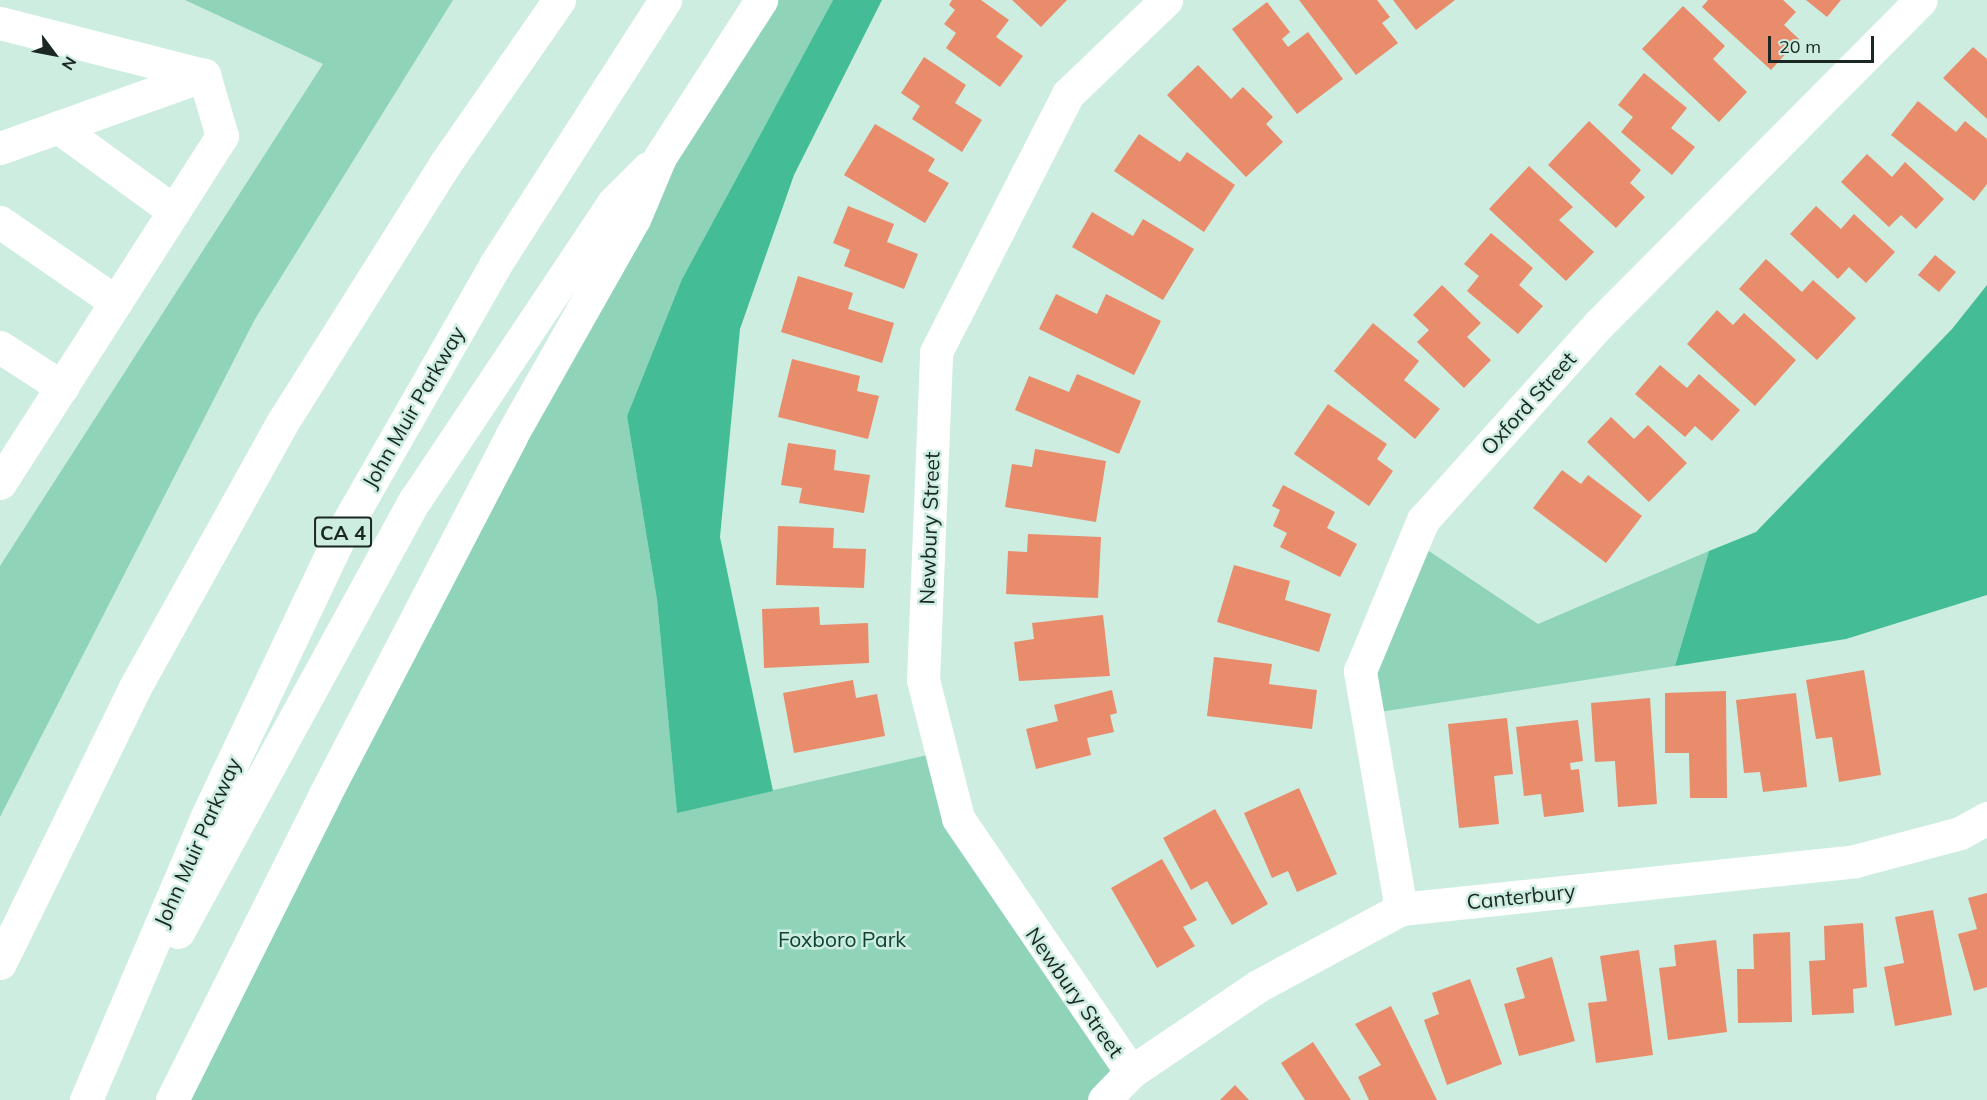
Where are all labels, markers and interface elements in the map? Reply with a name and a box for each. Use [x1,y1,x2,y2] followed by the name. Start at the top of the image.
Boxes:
[24,24,84,84] north arrow
[1771,24,1878,62] scale bar
[1779,35,1821,58] text: 20 m
[58,53,81,74] text: N
[356,322,470,492] street label: John Muir Parkway
[1475,346,1581,460] street label: Oxford Street
[914,451,944,605] street label: Newbury Street
[313,515,373,549] road number: CA 4
[148,753,246,931] street label: John Muir Parkway
[1465,878,1577,914] street label: Canterbury
[1021,922,1129,1062] street label: Newbury Street
[778,926,906,952] park label: Foxboro Park

